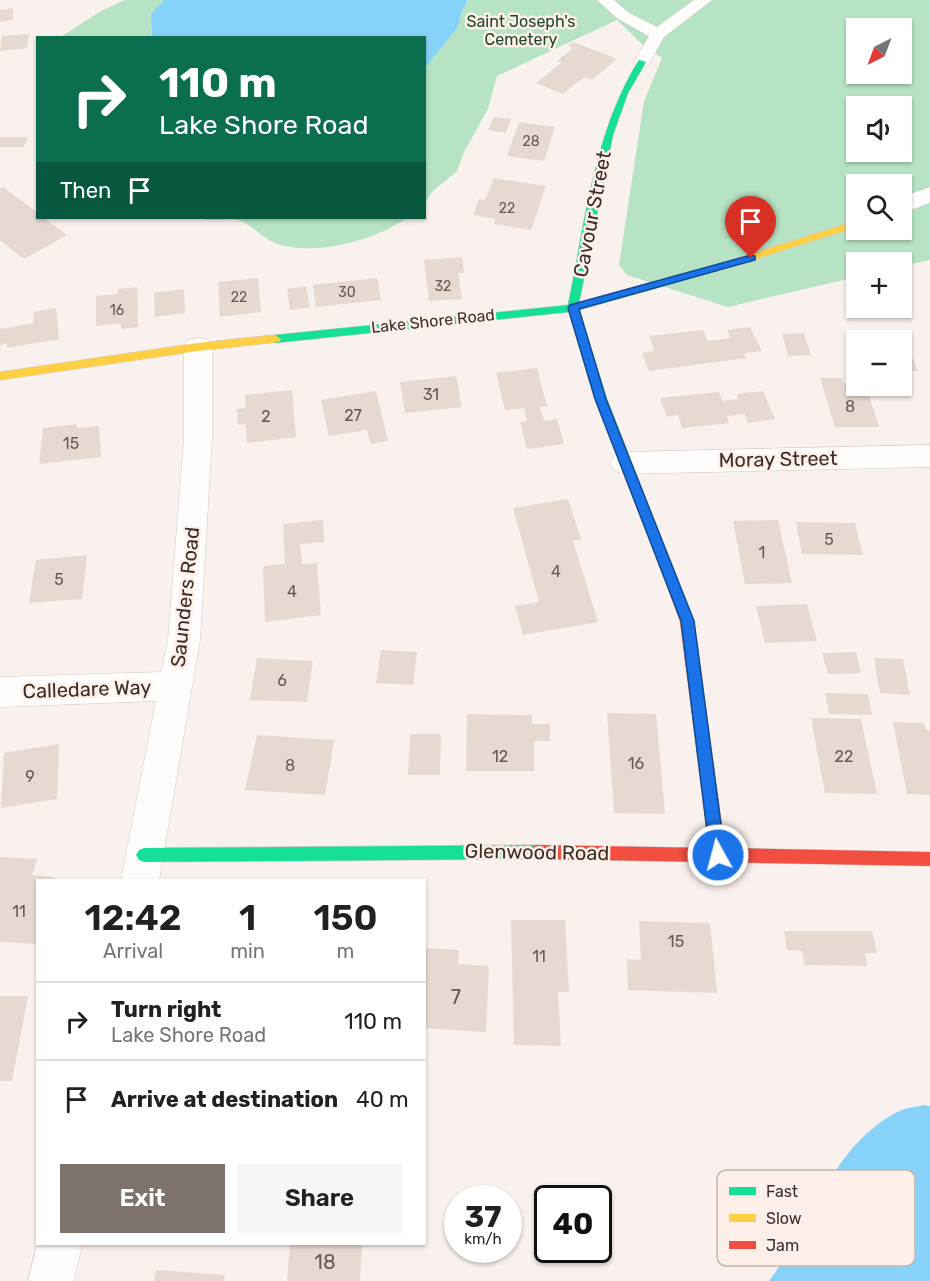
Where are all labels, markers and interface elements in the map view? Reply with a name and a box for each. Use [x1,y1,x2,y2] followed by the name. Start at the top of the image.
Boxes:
[467,12,575,49] park label: Saint Joseph's Cemetery
[846,18,912,84] north arrow
[846,18,912,396] map controls
[159,58,277,108] text: 110 m
[60,60,138,138] icon: right
[846,96,912,162] button: sound
[159,109,369,141] text: Lake Shore Road
[522,133,540,150] house number: 28
[568,149,616,279] street label: Cavour Street
[123,174,156,207] icon: arrive
[846,174,912,240] button: search
[60,177,111,204] text: Then
[725,196,776,258] pin
[499,200,515,217] house number: 22
[734,205,767,238] icon: arrive
[846,252,912,318] button: +
[435,278,451,295] house number: 32
[338,284,356,301] house number: 30
[231,289,247,306] house number: 22
[110,302,124,319] house number: 16
[370,305,496,337] street label: Lake Shore Road
[846,330,912,396] button: −
[423,385,439,404] house number: 31
[845,397,855,416] house number: 8
[344,406,362,425] house number: 27
[261,407,271,426] house number: 2
[63,434,79,453] house number: 15
[718,446,838,472] street label: Moray Street
[166,526,204,668] street label: Saunders Road
[824,530,834,549] house number: 5
[759,543,765,562] house number: 1
[551,562,561,581] house number: 4
[54,570,64,589] house number: 5
[287,582,297,601] house number: 4
[277,671,287,690] house number: 6
[22,675,152,703] street label: Calledare Way
[492,747,508,766] house number: 12
[835,747,853,766] house number: 22
[628,754,645,773] house number: 16
[285,756,295,775] house number: 8
[25,767,35,786] house number: 9
[686,823,750,887] position arrow
[465,839,609,865] street label: Glenwood Road
[85,896,182,939] text: 12:42
[239,896,256,939] text: 1
[313,896,377,939] text: 150
[12,902,26,921] house number: 11
[668,932,684,951] house number: 15
[103,939,163,963] text: Arrival
[230,939,265,963] text: min
[337,939,354,963] text: m
[532,947,546,966] house number: 11
[451,985,461,1009] house number: 7
[111,996,221,1023] text: Turn right
[60,1005,93,1038] icon: right
[344,1008,402,1035] text: 110 m
[111,1023,266,1047] text: Lake Shore Road
[60,1083,93,1116] icon: arrive
[111,1086,338,1113] text: Arrive at destination
[356,1086,409,1113] text: 40 m
[60,1164,225,1233] button: Exit
[237,1164,402,1233] button: Share
[717,1170,915,1266] legend
[766,1182,798,1201] text: Fast
[534,1185,612,1263] speed limit sign: 40
[465,1199,501,1235] text: 37
[766,1209,802,1228] text: Slow
[464,1230,502,1248] text: km/h
[766,1236,799,1255] text: Jam
[314,1250,336,1274] house number: 18

